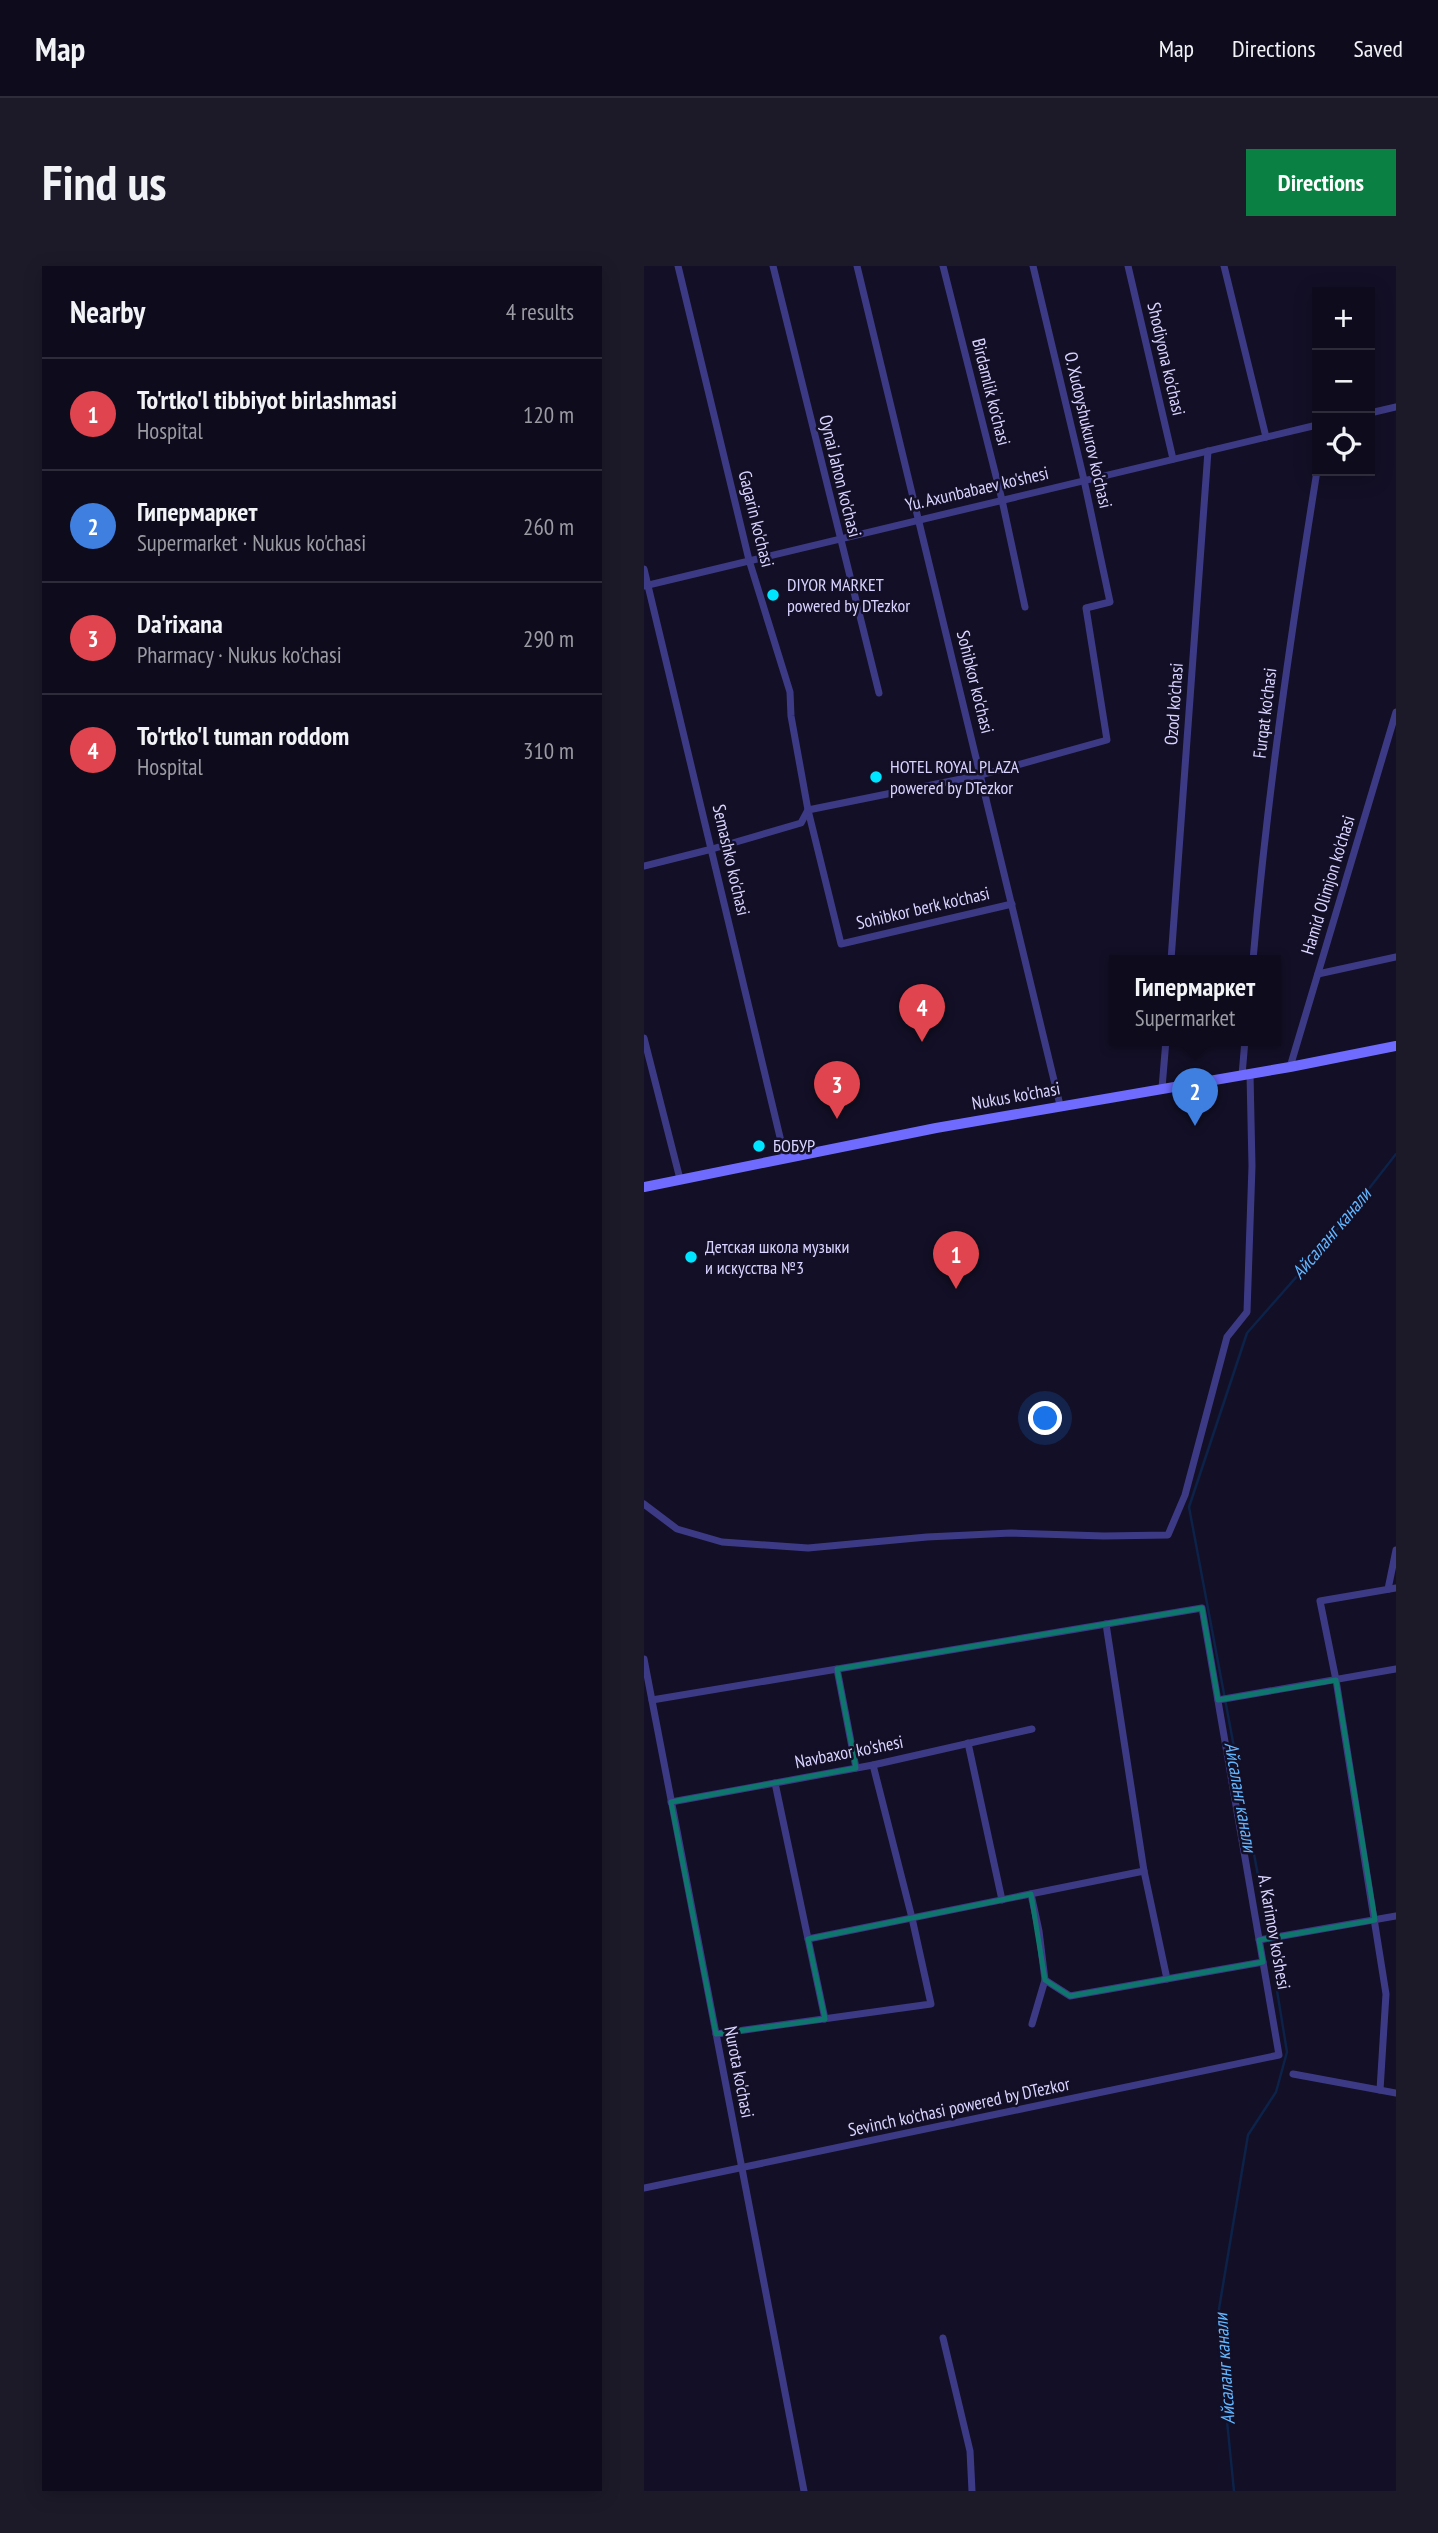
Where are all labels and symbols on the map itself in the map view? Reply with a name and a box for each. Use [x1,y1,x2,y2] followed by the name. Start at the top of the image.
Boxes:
[1142,300,1191,418] street label: Shodiyona ko'chasi
[967,336,1016,448] street label: Birdamlik ko'chasi
[1059,349,1118,510] street label: O. Xudoyshukurov ko'chasi
[814,412,867,539] street label: Oynai Jahon ko'chasi
[903,461,1051,516] street label: Yu. Axunbabaev ko'shesi
[733,468,780,570] street label: Gagarin ko'chasi
[787,573,910,617] place label: DIYOR MARKET powered by DTezkor
[765,587,781,603] marker: DIYOR MARKET powered by DTezkor
[952,628,999,736] street label: Sohibkor ko'chasi
[1159,662,1188,746] street label: Ozod ko'chasi
[1248,666,1281,759] street label: Furqat ko'chasi
[890,755,1020,799] place label: HOTEL ROYAL PLAZA powered by DTezkor
[868,769,884,785] marker: HOTEL ROYAL PLAZA powered by DTezkor
[708,802,755,918] street label: Semashko ko'chasi
[1295,813,1360,957] street label: Hamid Olimjon ko'chasi
[854,881,992,934] street label: Sohibkor berk ko'chasi
[899,984,945,1042] pin: 4
[814,1061,860,1119] pin: 3
[1172,1068,1218,1126] pin: 2
[970,1076,1062,1115] street label: Nukus ko'chasi
[773,1134,815,1157] place label: БОБУР
[751,1138,767,1154] marker: БОБУР
[1286,1181,1377,1283] water label: Айсаланг канали
[933,1231,979,1289] pin: 1
[705,1235,849,1279] place label: Детская школа музыки и искусства №3
[683,1249,699,1265] marker: Детская школа музыки и искусства №3
[1028,1401,1062,1435] your location
[793,1730,905,1773] street label: Navbaxor ko'shesi
[1220,1740,1263,1856] water label: Айсаланг канали
[1253,1873,1296,1991] street label: A. Karimov ko'shesi
[719,2024,760,2120] street label: Nurota ko'chasi
[846,2072,1072,2141] street label: Sevinch ko'chasi powered by DTezkor
[1208,2311,1240,2425] water label: Айсаланг канали

